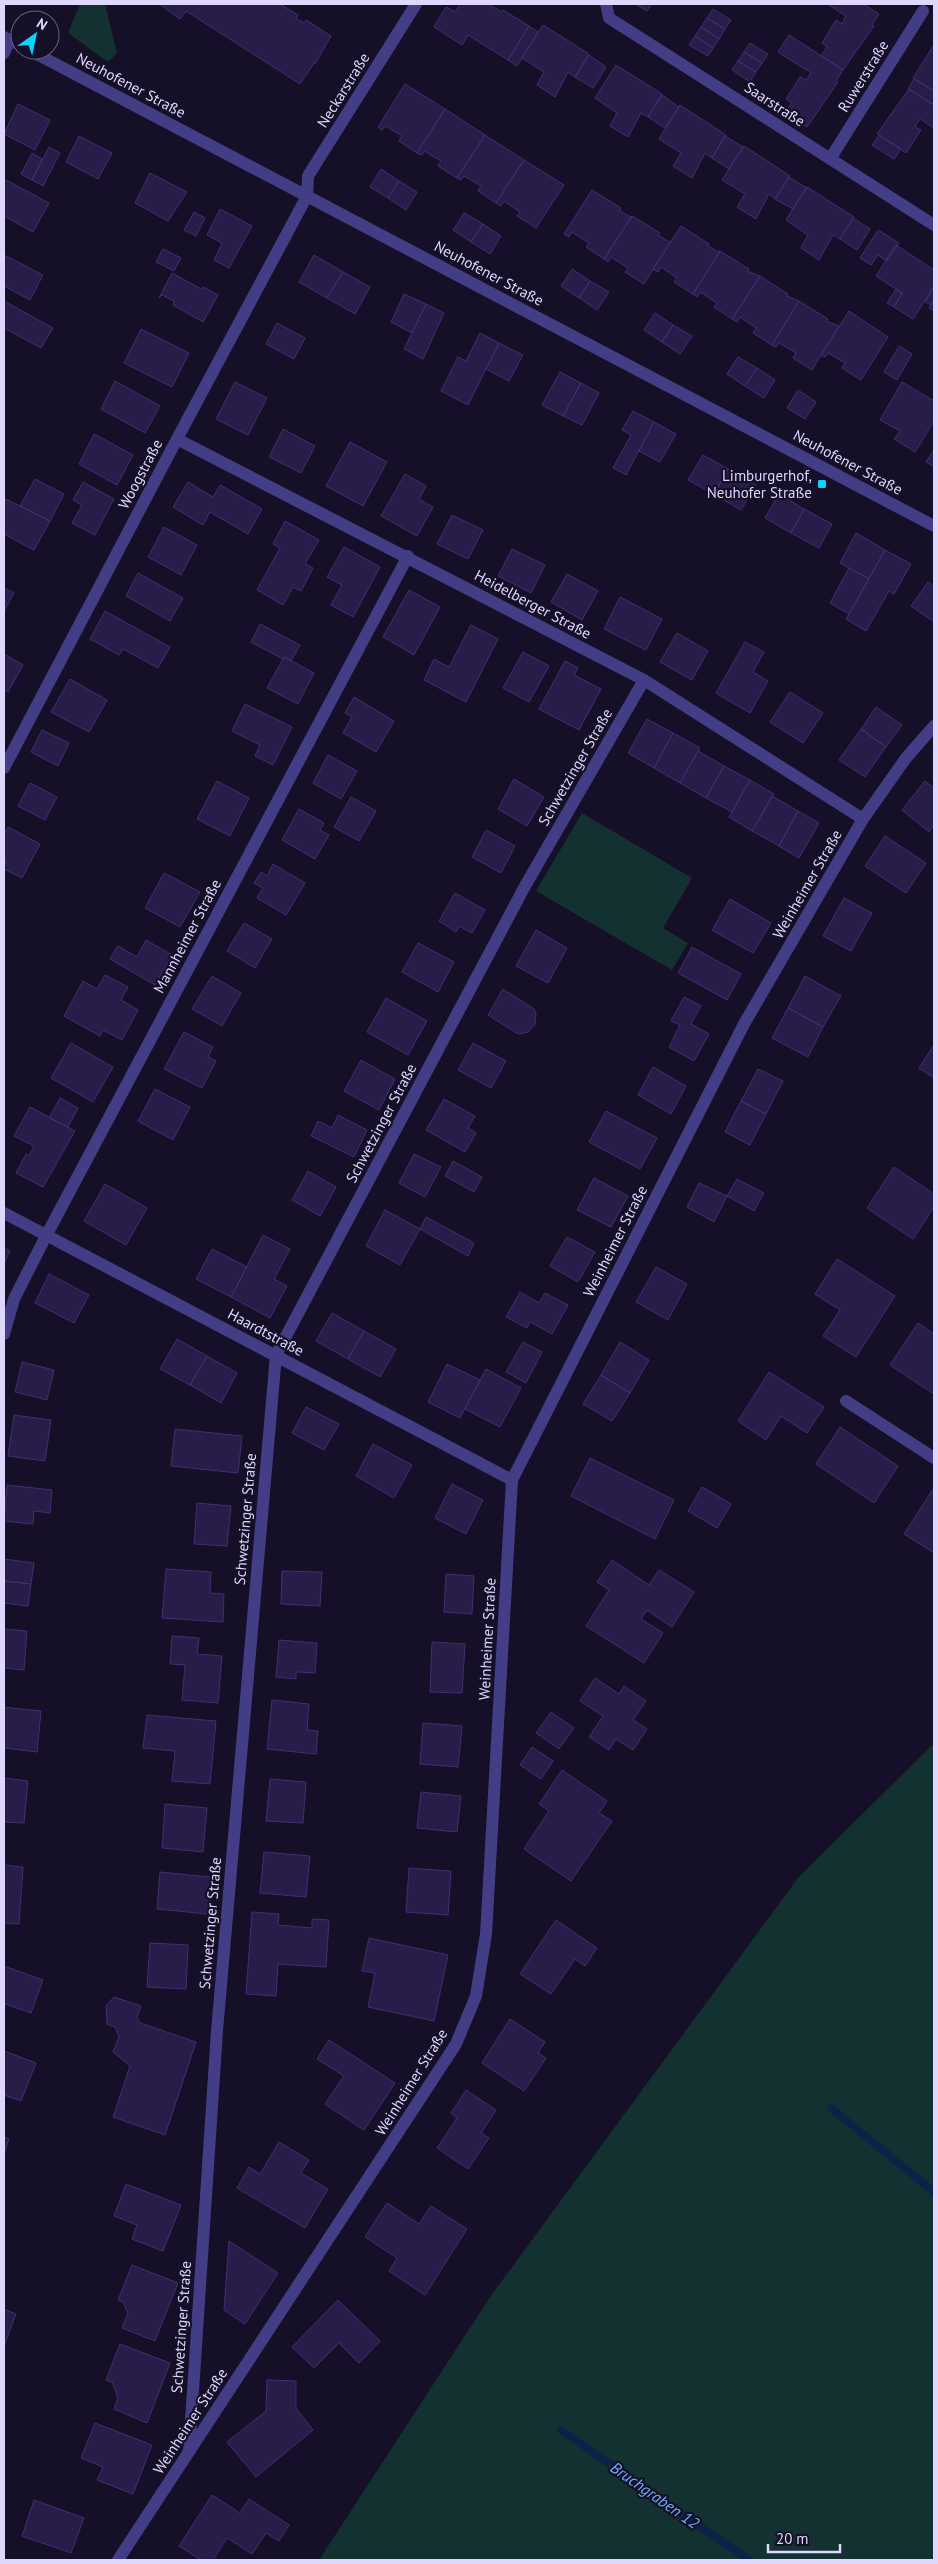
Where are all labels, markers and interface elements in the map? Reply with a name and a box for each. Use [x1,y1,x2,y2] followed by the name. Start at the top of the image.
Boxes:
[10,10,60,60] north arrow
[33,14,51,34] text: N
[834,37,892,115] street label: Ruwerstraße
[73,48,189,122] street label: Neuhofener Straße
[313,49,373,131] street label: Neckarstraße
[741,77,809,131] street label: Saarstraße
[431,236,547,310] street label: Neuhofener Straße
[790,425,906,499] street label: Neuhofener Straße
[114,436,166,512] street label: Woogstraße
[707,466,812,502] place label: Limburgerhof, Neuhofer Straße
[816,478,828,490] marker: Limburgerhof, Neuhofer Straße
[471,565,595,643] street label: Heidelberger Straße
[534,705,616,829] street label: Schwetzinger Straße
[768,826,846,942] street label: Weinheimer Straße
[149,876,225,996] street label: Mannheimer Straße
[342,1060,420,1186] street label: Schwetzinger Straße
[579,1182,651,1300] street label: Weinheimer Straße
[225,1304,307,1360] street label: Haardtstraße
[230,1452,260,1586] street label: Schwetzinger Straße
[474,1577,500,1701] street label: Weinheimer Straße
[195,1856,225,1990] street label: Schwetzinger Straße
[370,2025,452,2139] street label: Weinheimer Straße
[167,2260,195,2394] street label: Schwetzinger Straße
[149,2364,231,2478] street label: Weinheimer Straße
[607,2457,704,2533] water label: Bruchgraben 12
[768,2522,840,2554] scale bar
[776,2529,809,2548] text: 20 m

